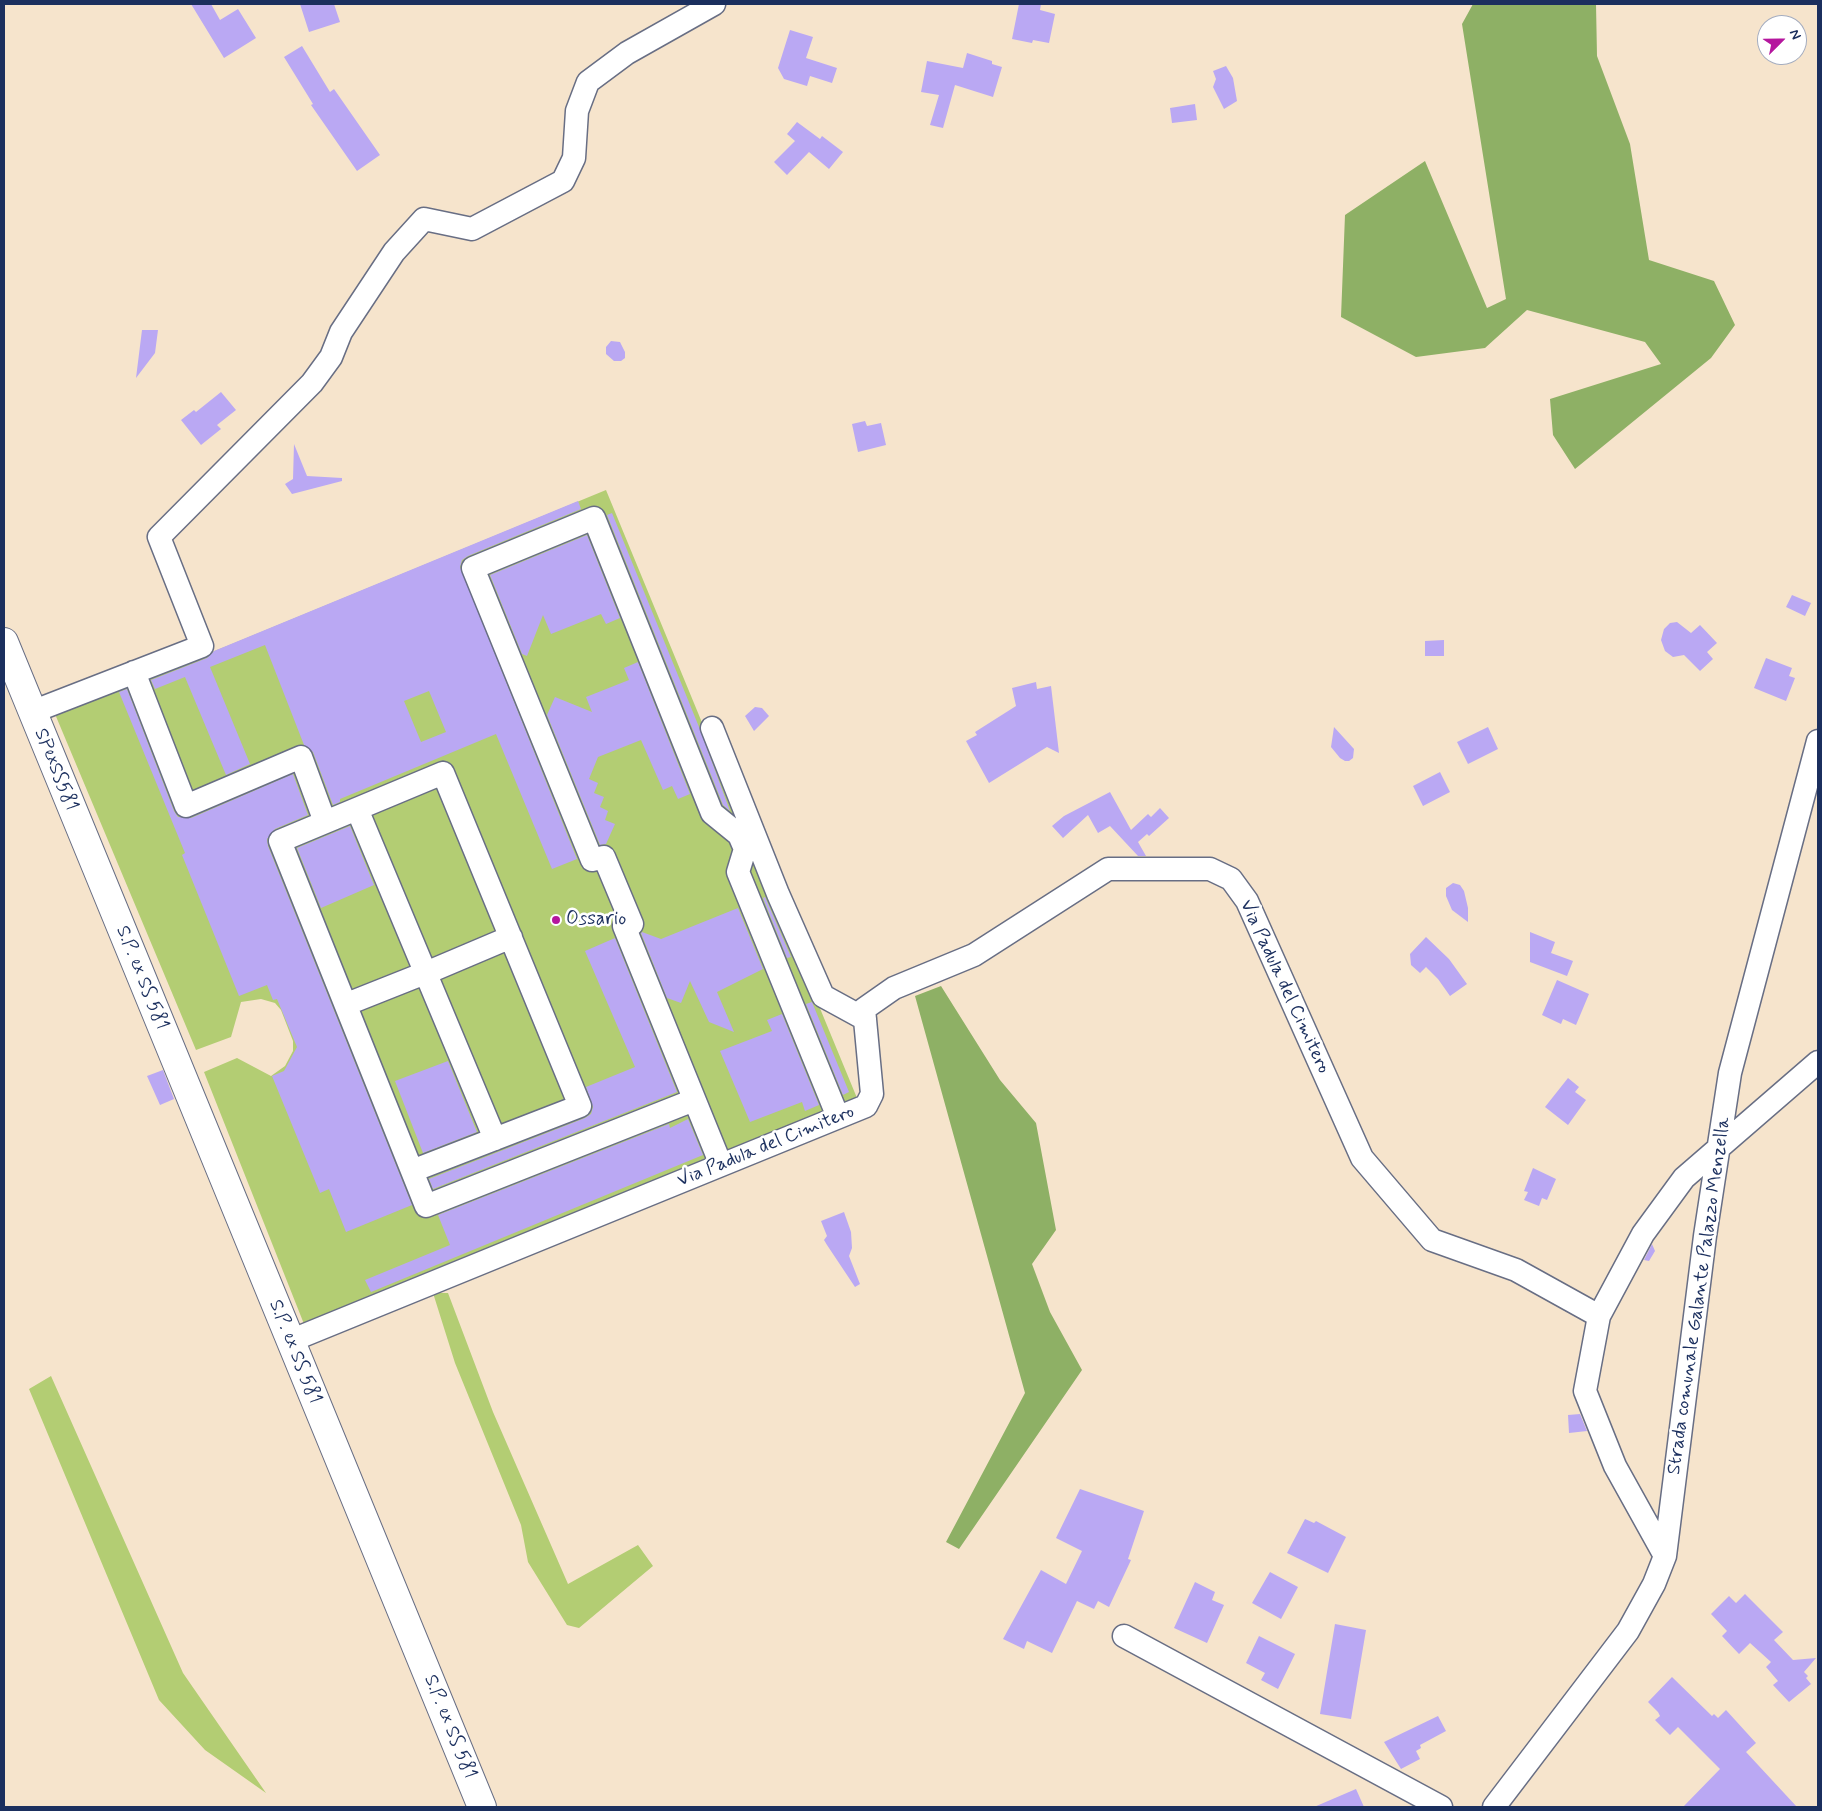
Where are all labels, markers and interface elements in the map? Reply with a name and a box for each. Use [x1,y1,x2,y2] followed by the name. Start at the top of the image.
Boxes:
[1757,15,1807,65] north arrow
[1785,27,1805,42] text: N
[28,726,82,814] street label: SPexSS581
[1234,897,1334,1077] street label: Via Padula del Cimitero
[566,909,626,931] place label: Ossario
[550,914,562,926] marker: Ossario
[110,923,172,1033] street label: S.P. ex SS 581
[674,1101,858,1193] street label: Via Padula del Cimitero
[1664,1116,1736,1476] street label: Strada comunale Galante Palazzo Menzella
[263,1297,325,1407] street label: S.P. ex SS 581
[418,1672,480,1782] street label: S.P. ex SS 581

